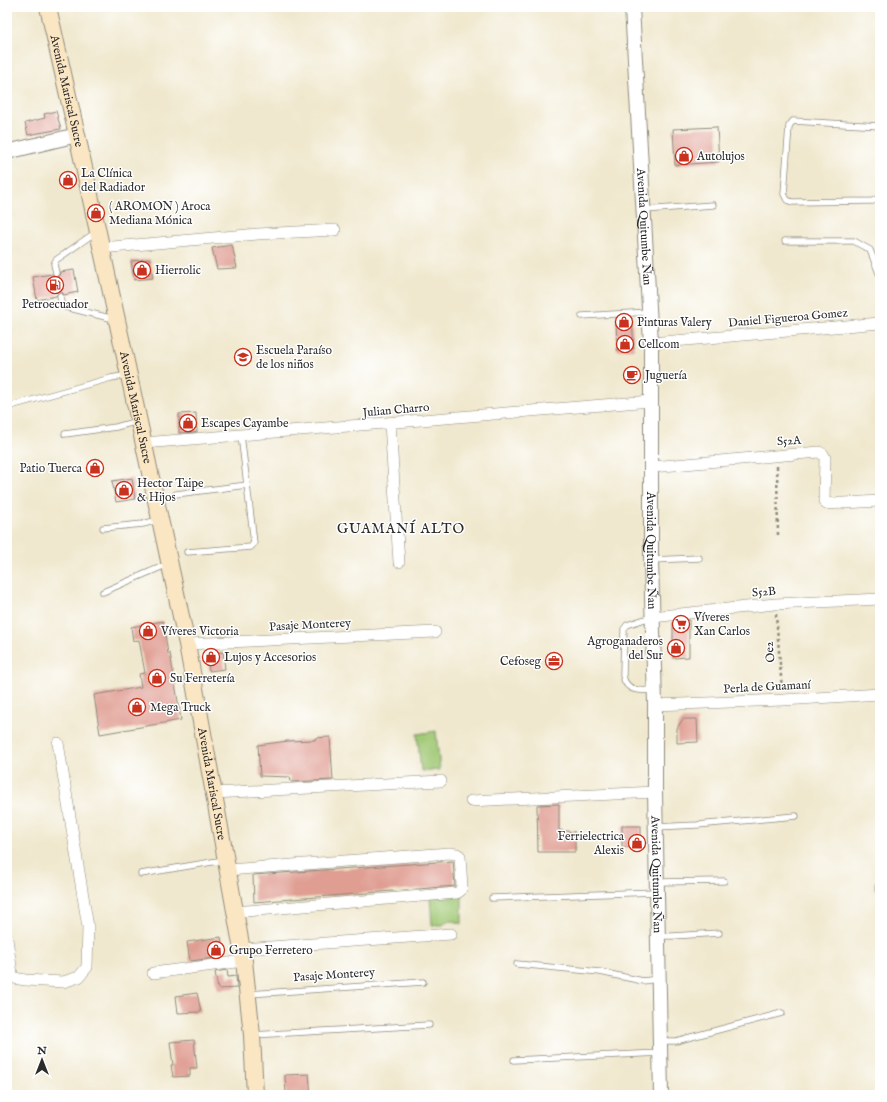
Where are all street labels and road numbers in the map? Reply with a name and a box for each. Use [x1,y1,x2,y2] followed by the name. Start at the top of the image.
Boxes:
[47,32,87,149] street label: Avenida Mariscal Sucre
[634,167,656,286] street label: Avenida Quitumbe Ñan
[728,305,849,331] street label: Daniel Figueroa Gomez
[116,349,155,465] street label: Avenida Mariscal Sucre
[360,400,431,422] street label: Julian Charro
[776,433,802,449] street label: S52A
[643,491,661,610] street label: Avenida Quitumbe Ñan
[751,583,777,601] street label: S52B
[269,615,351,635] street label: Pasaje Monterey
[762,640,778,663] street label: Oe2
[723,677,812,697] street label: Perla de Guamaní
[194,725,230,842] street label: Avenida Mariscal Sucre
[648,815,666,934] street label: Avenida Quitumbe Ñan
[293,965,375,985] street label: Pasaje Monterey

